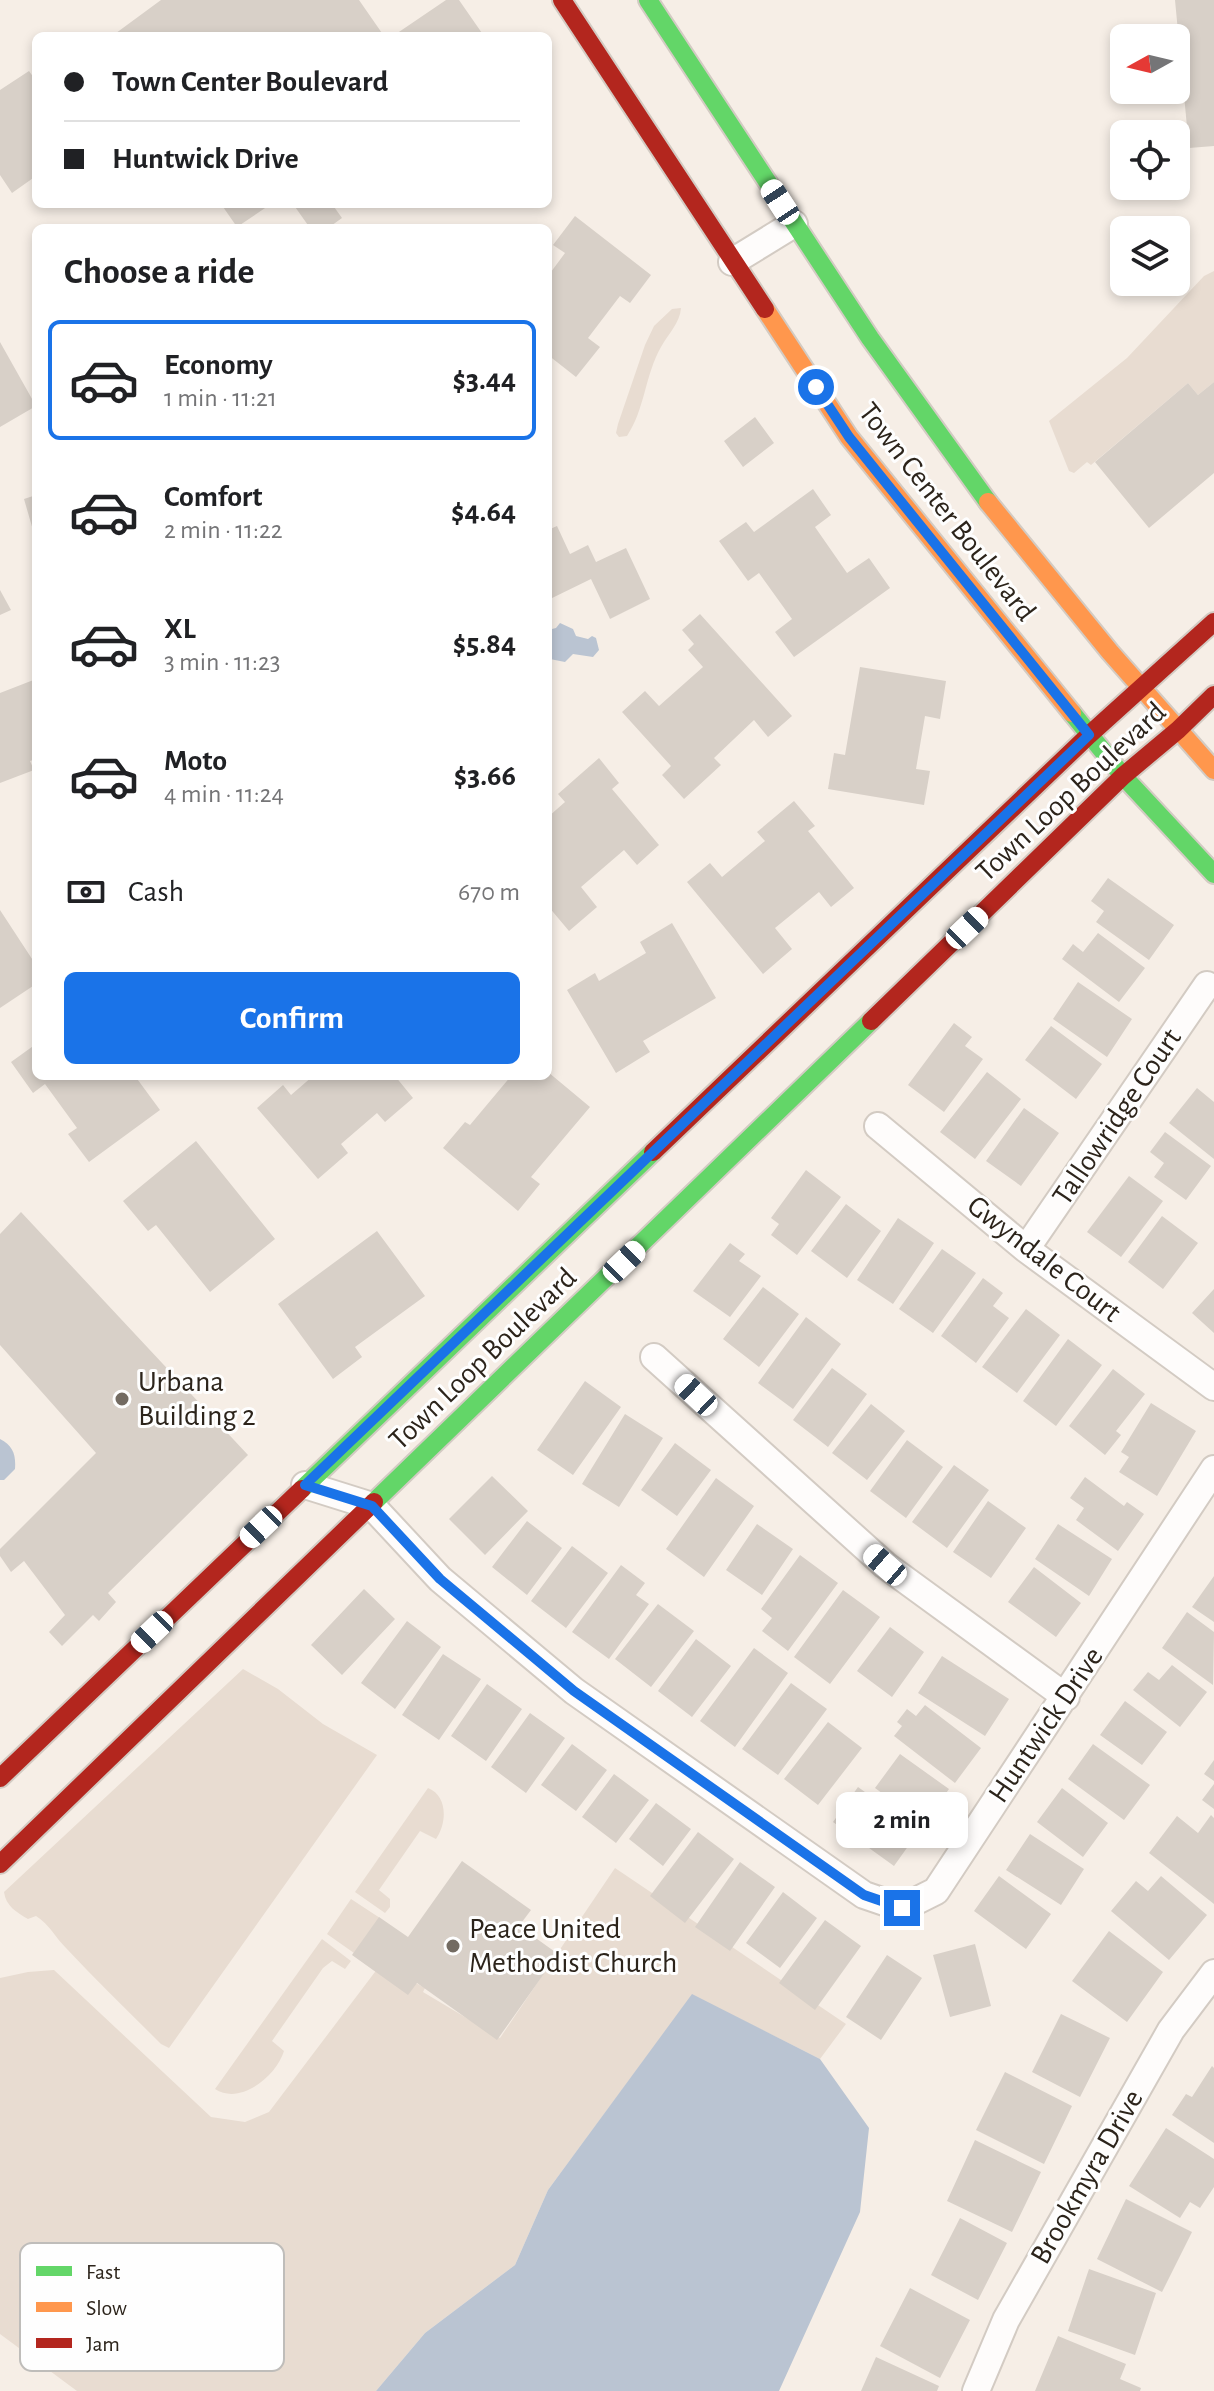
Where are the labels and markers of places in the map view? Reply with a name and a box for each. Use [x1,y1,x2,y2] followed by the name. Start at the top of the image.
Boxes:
[138,1367,256,1431] place label: Urbana Building 2
[113,1390,131,1408] marker: Urbana Building 2
[469,1914,677,1978] place label: Peace United Methodist Church
[444,1937,462,1955] marker: Peace United Methodist Church

